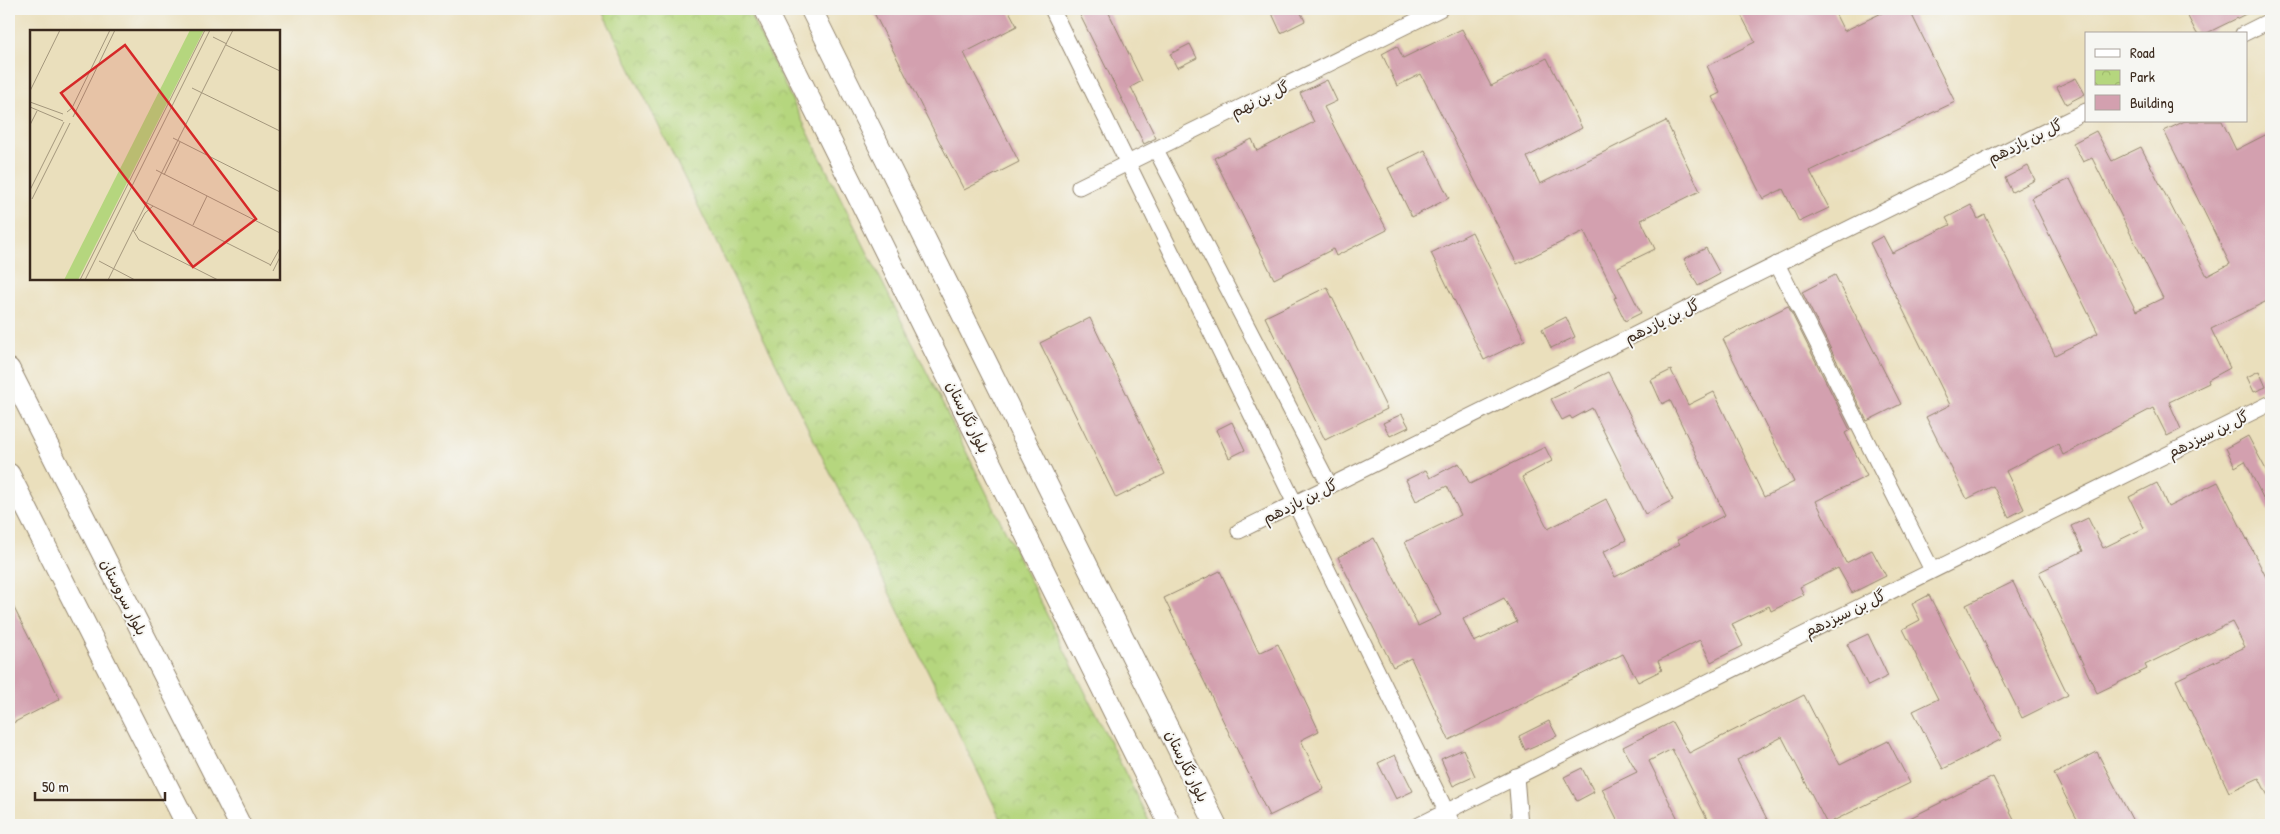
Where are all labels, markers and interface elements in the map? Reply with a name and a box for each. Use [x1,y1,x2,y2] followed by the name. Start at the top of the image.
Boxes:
[30,30,280,280] inset map
[2085,32,2248,122] legend
[2130,42,2155,63] text: Road
[2130,66,2155,87] text: Park
[1227,76,1294,124] street label: گل بن نهم
[2130,92,2174,113] text: Building
[1984,114,2067,170] street label: گل بن یازدهم
[1621,294,1704,350] street label: گل بن یازدهم
[941,377,995,457] street label: بلوار نگارستان
[2164,405,2253,464] street label: گل بن سیزدهم
[1259,474,1342,530] street label: گل بن یازدهم
[96,555,152,639] street label: بلوار سروستان
[1801,584,1890,643] street label: گل بن سیزدهم
[1160,726,1214,806] street label: بلوار نگارستان
[35,769,165,801] scale bar
[42,776,69,797] text: 50 m

